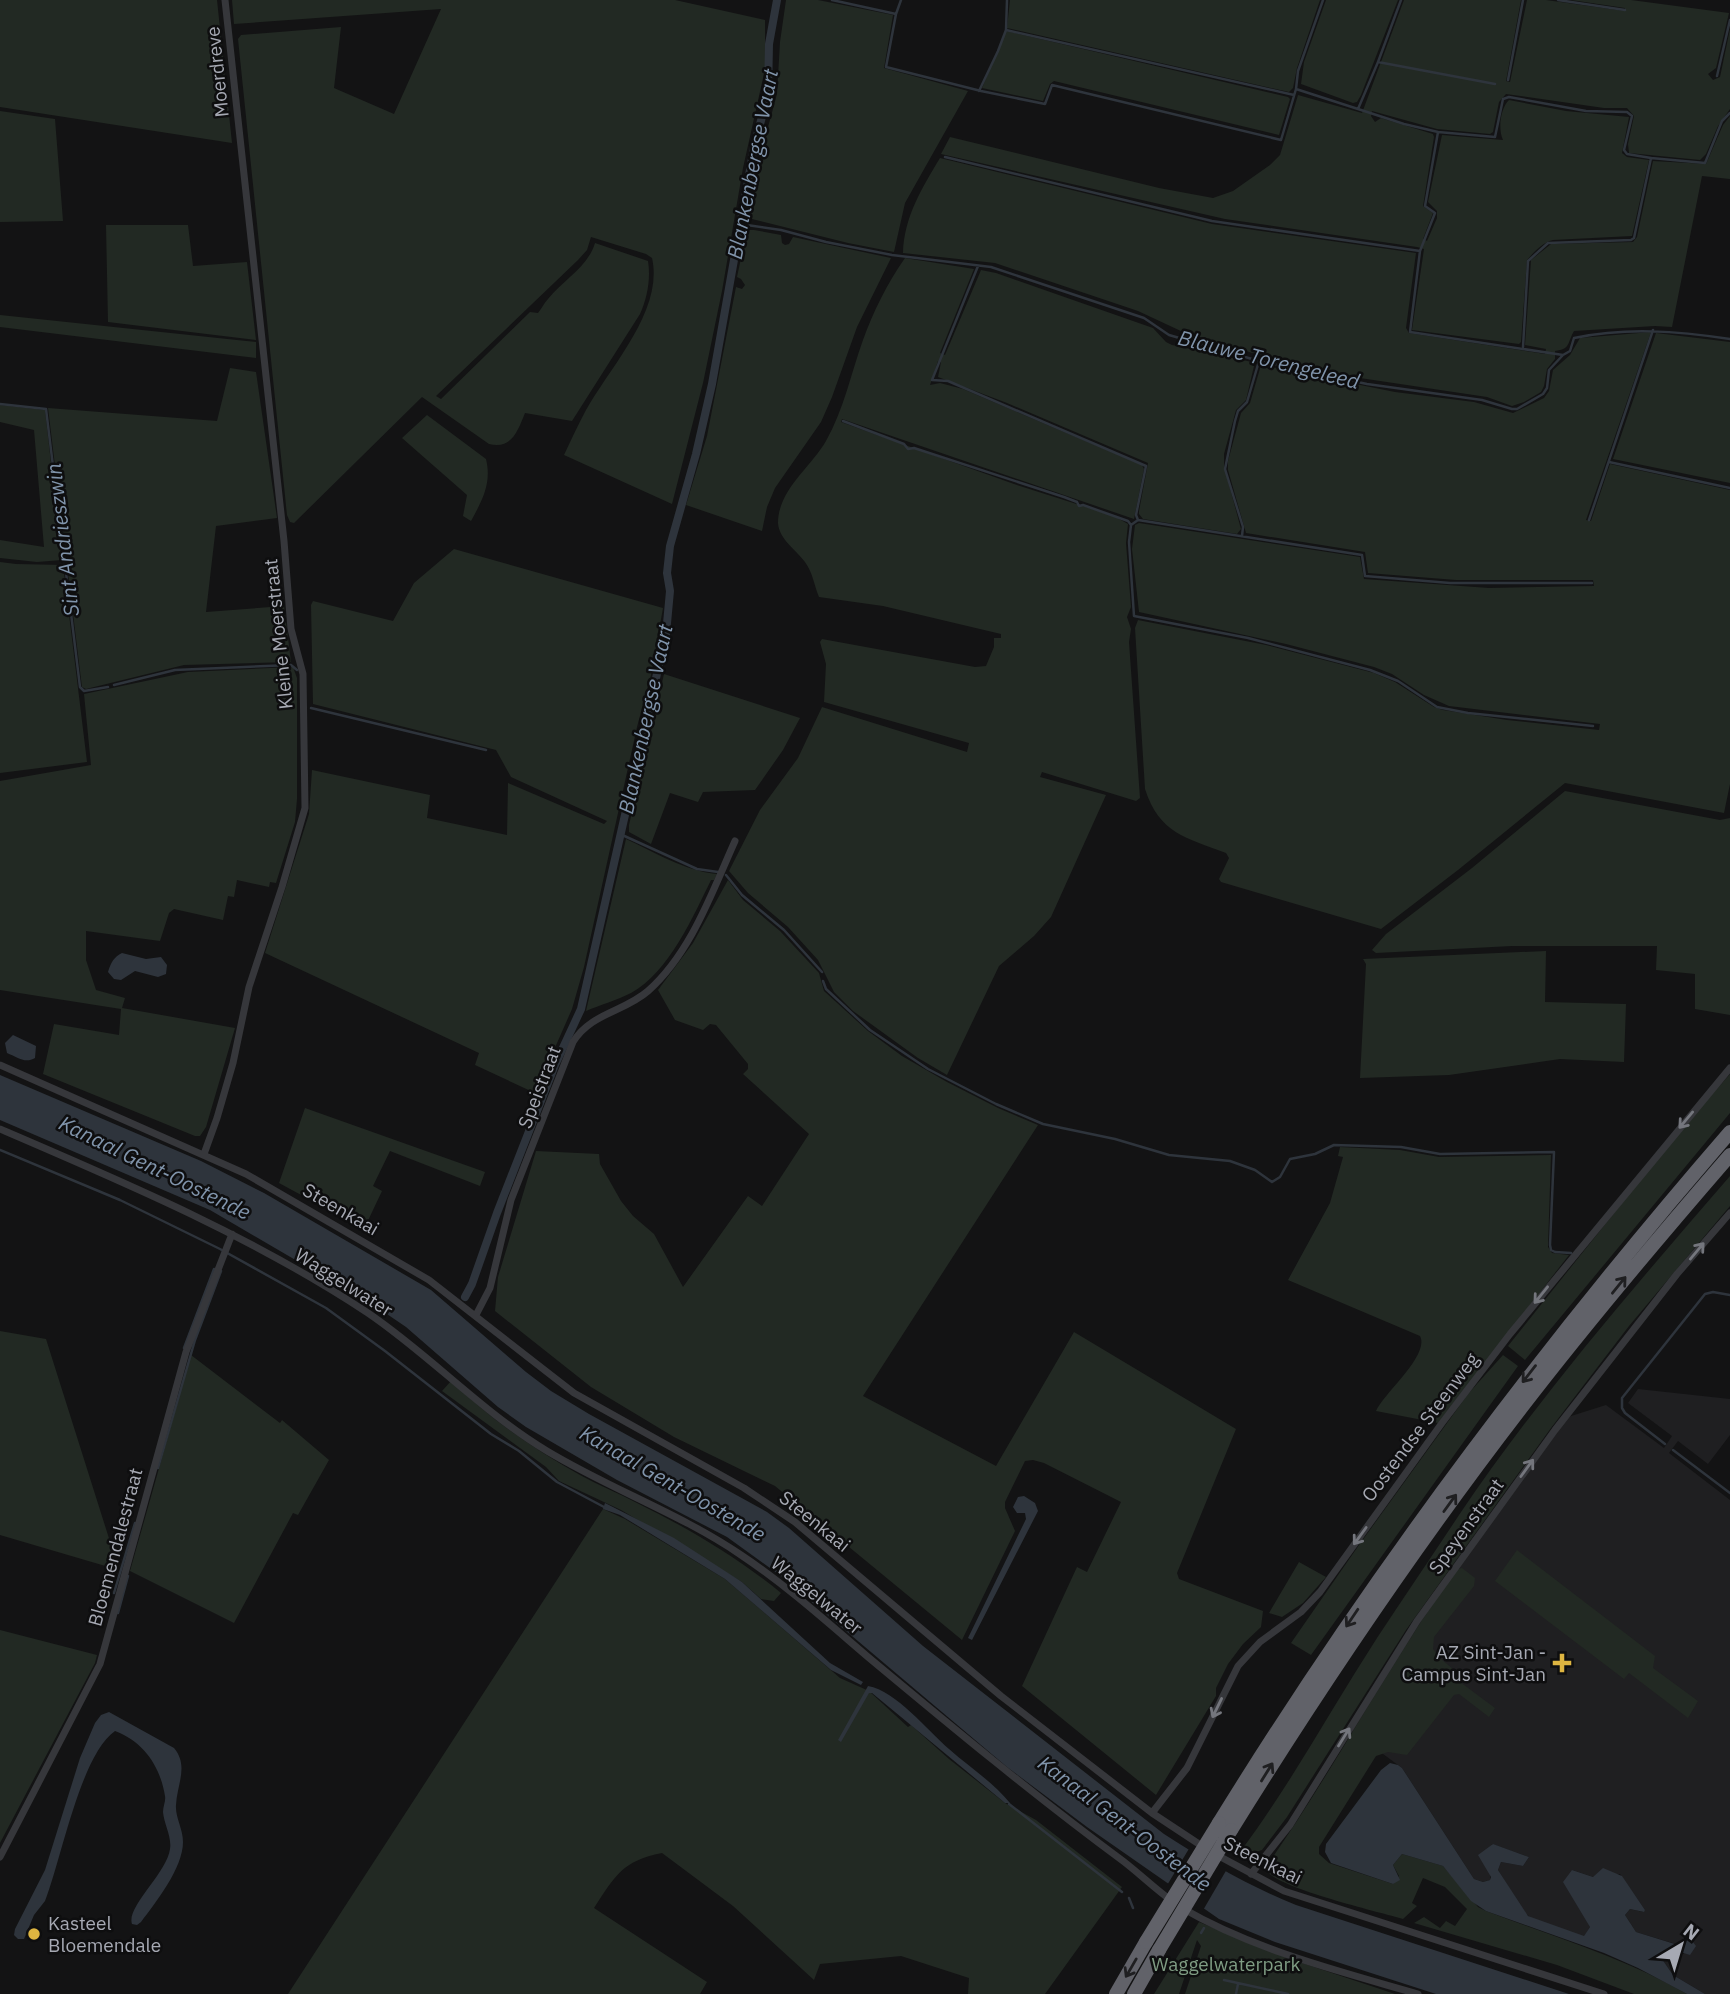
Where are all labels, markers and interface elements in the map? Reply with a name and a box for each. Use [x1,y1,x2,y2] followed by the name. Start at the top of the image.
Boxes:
[200,25,234,119] street label: Moerdreve
[720,65,784,261] water label: Blankenbergse Vaart
[1175,323,1363,395] water label: Blauwe Torengeleed
[39,462,85,618] water label: Sint Andrieszwin
[258,558,298,710] street label: Kleine Moerstraat
[611,621,679,816] water label: Blankenbergse Vaart
[512,1042,566,1132] street label: Speistraat
[55,1108,256,1226] water label: Kanaal Gent-Oostende
[1678,1111,1694,1129] one-way arrow
[299,1178,383,1240] street label: Steenkaai
[291,1242,397,1322] street label: Waggelwater
[1690,1242,1705,1260] one-way arrow
[1612,1276,1627,1294] one-way arrow
[1533,1286,1549,1304] one-way arrow
[1356,1348,1484,1506] street label: Oostendse Steenweg
[1521,1365,1536,1383] one-way arrow
[575,1418,771,1548] water label: Kanaal Gent-Oostende
[1520,1459,1534,1478] one-way arrow
[82,1465,148,1629] street label: Bloemendalestraat
[1423,1473,1509,1579] street label: Speyenstraat
[775,1485,855,1557] street label: Steenkaai
[1443,1494,1458,1513] one-way arrow
[1353,1526,1367,1545] one-way arrow
[766,1551,868,1639] street label: Waggelwater
[1345,1608,1359,1627] one-way arrow
[1401,1640,1546,1686] place label: AZ Sint-Jan - Campus Sint-Jan
[1552,1653,1572,1673] marker: AZ Sint-Jan - Campus Sint-Jan
[1209,1697,1223,1718] one-way arrow
[1338,1728,1352,1748] one-way arrow
[1033,1749,1217,1898] water label: Kanaal Gent-Oostende
[1259,1763,1274,1782] one-way arrow
[1220,1831,1306,1889] street label: Steenkaai
[1646,1910,1716,1980] north arrow
[48,1911,161,1957] place label: Kasteel Bloemendale
[1679,1918,1704,1945] text: N
[26,1926,42,1942] marker: Kasteel Bloemendale
[1151,1952,1301,1976] park label: Waggelwaterpark
[1124,1958,1138,1978] one-way arrow

